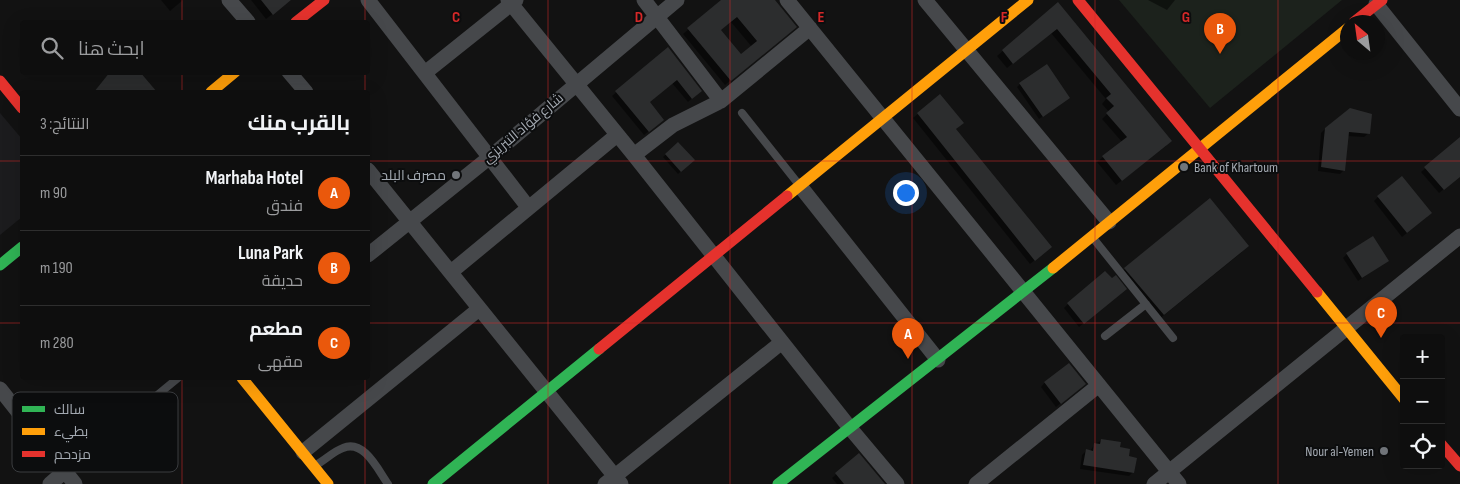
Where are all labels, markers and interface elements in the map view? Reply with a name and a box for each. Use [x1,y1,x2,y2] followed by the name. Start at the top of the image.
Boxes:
[452,8,460,27] text: C
[635,8,643,27] text: D
[818,8,825,27] text: E
[1001,8,1008,27] text: F
[1182,8,1190,27] text: G
[1204,13,1236,54] pin: B
[1340,15,1385,60] north arrow
[20,20,370,75] search box
[38,34,66,62] icon: search
[78,38,145,61] text: ابحث هنا
[479,89,569,169] street label: شارع فؤاد التبريزي
[248,111,350,136] text: بالقرب منك
[40,115,89,134] text: النتائج: 3
[1194,159,1278,176] place label: Bank of Khartoum
[1178,161,1190,173] marker: Bank of Khartoum
[206,167,303,190] text: Marhaba Hotel
[381,167,446,184] place label: مصرف البلد
[450,169,462,181] marker: مصرف البلد
[893,180,919,206] your location
[40,184,67,203] text: 90 m
[330,184,338,203] text: A
[266,197,303,216] text: فندق
[238,242,303,265] text: Luna Park
[40,259,73,278] text: 190 m
[330,259,338,278] text: B
[262,272,303,291] text: حديقة
[1365,297,1397,338] pin: C
[249,318,303,341] text: مطعم
[892,318,924,359] pin: A
[40,334,74,353] text: 280 m
[330,334,338,353] text: C
[1400,334,1445,469] map controls
[1400,334,1445,379] button: +
[258,353,303,372] text: مقهى
[1400,379,1445,424] button: −
[12,392,178,472] legend
[54,401,85,418] text: سالك
[54,423,88,443] text: بطيء
[1400,424,1445,469] button: locate
[1305,443,1374,460] place label: Nour al-Yemen
[1378,445,1390,457] marker: Nour al-Yemen
[54,446,91,464] text: مزدحم

